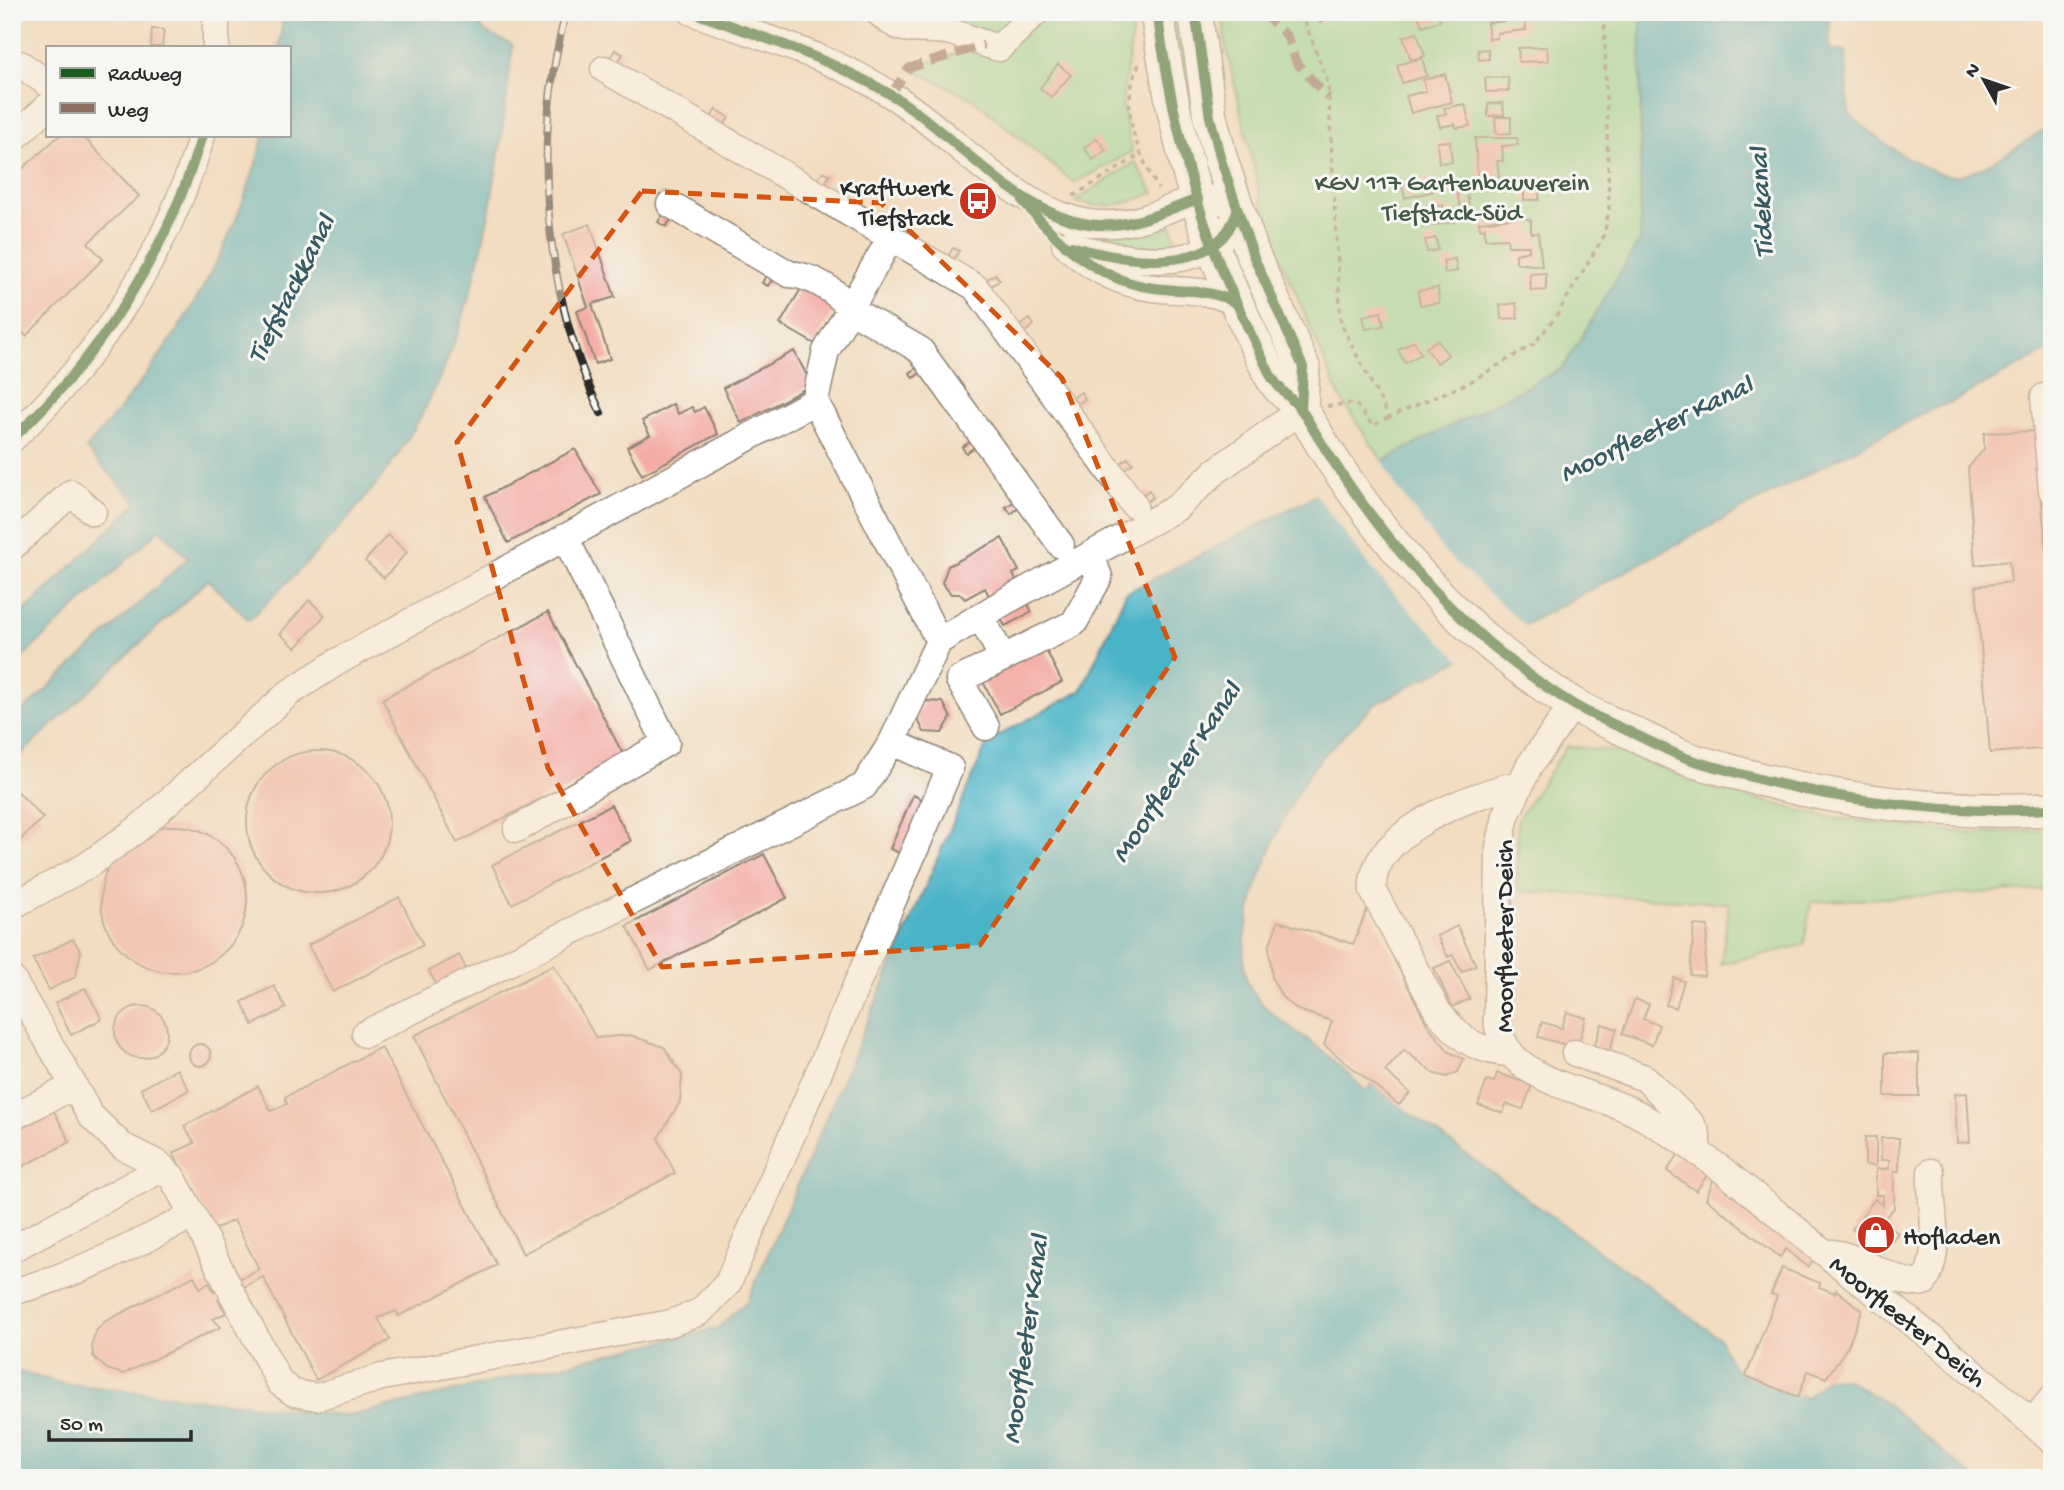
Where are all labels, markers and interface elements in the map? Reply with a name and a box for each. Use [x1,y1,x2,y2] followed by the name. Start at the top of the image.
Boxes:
[46,46,290,136] legend
[1948,46,2018,116] north arrow
[1961,59,1986,83] text: N
[108,64,182,89] text: Radweg
[108,100,149,125] text: Weg
[1744,145,1783,259] water label: Tidekanal
[1315,170,1590,231] park label: KGV 117 Gartenbauverein Tiefstack-Süd
[840,175,953,236] place label: Kraftwerk Tiefstack
[957,180,999,222] bus stop icon: Kraftwerk Tiefstack
[241,209,345,370] water label: Tiefstackkanal
[1555,369,1760,492] water label: Moorfleeter Kanal
[1105,676,1251,870] water label: Moorfleeter Kanal
[1492,839,1523,1032] street label: Moorfleeter Deich
[1855,1214,1897,1256] shop icon: Hofladen
[1903,1224,2001,1255] place label: Hofladen
[996,1231,1059,1446] water label: Moorfleeter Kanal
[1821,1251,1991,1396] street label: Moorfleeter Deich
[49,1399,191,1443] scale bar
[60,1414,103,1439] text: 50 m

